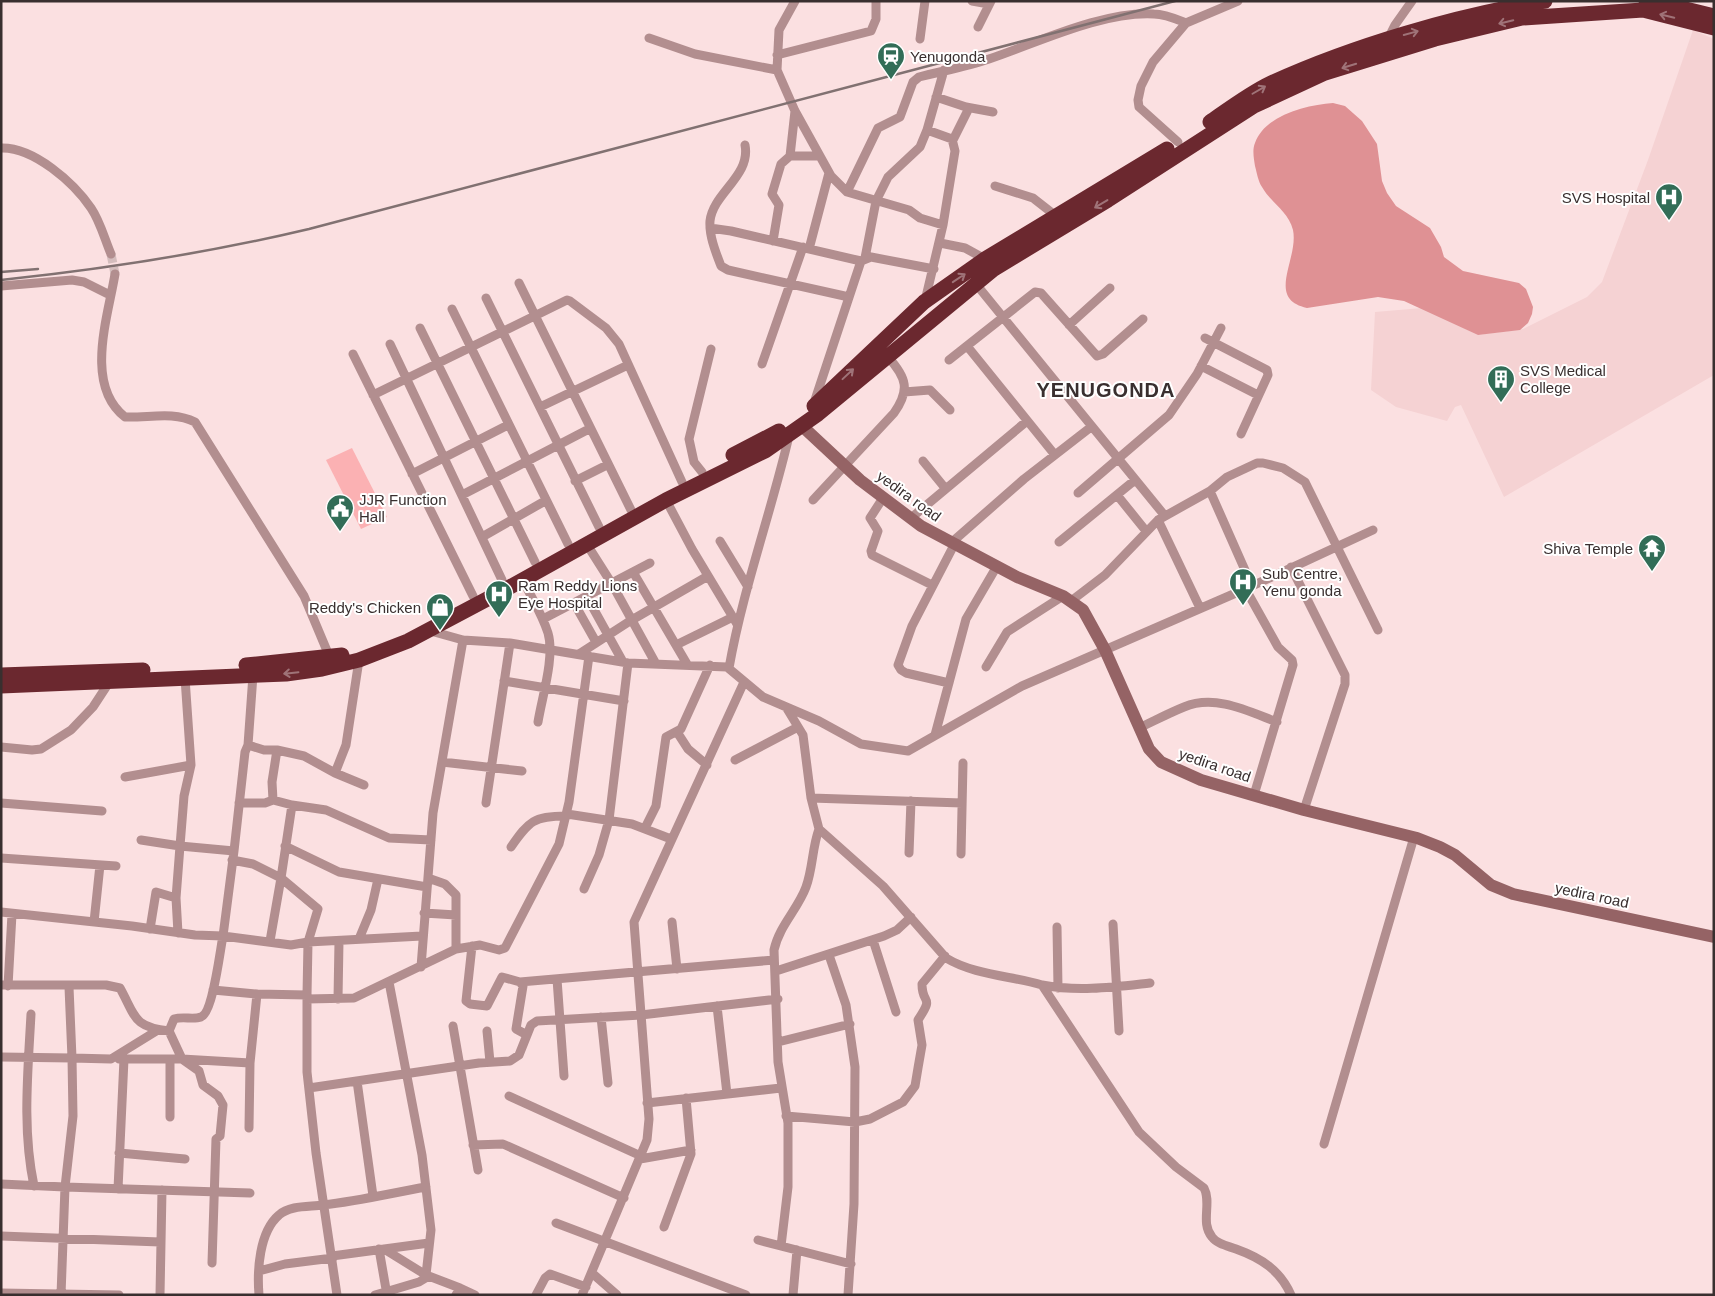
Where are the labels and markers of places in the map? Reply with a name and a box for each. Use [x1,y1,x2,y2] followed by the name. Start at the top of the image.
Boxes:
[876,41,906,80] station icon: Yenugonda
[910,48,986,65] place label: Yenugonda
[1654,182,1684,221] hospital icon: SVS Hospital
[1562,189,1650,206] place label: SVS Hospital
[1520,362,1606,396] place label: SVS Medical College
[1486,364,1516,403] building icon: SVS Medical College
[359,491,447,525] place label: JJR Function Hall
[325,493,355,532] public building icon: JJR Function Hall
[1637,533,1667,572] temple icon: Shiva Temple
[1543,540,1633,557] place label: Shiva Temple
[1262,565,1342,599] place label: Sub Centre, Yenu gonda
[1228,567,1258,606] hospital icon: Sub Centre, Yenu gonda
[518,577,637,611] place label: Ram Reddy Lions Eye Hospital
[484,579,514,618] hospital icon: Ram Reddy Lions Eye Hospital
[425,592,455,631] shop icon: Reddy's Chicken
[309,599,421,616] place label: Reddy's Chicken

